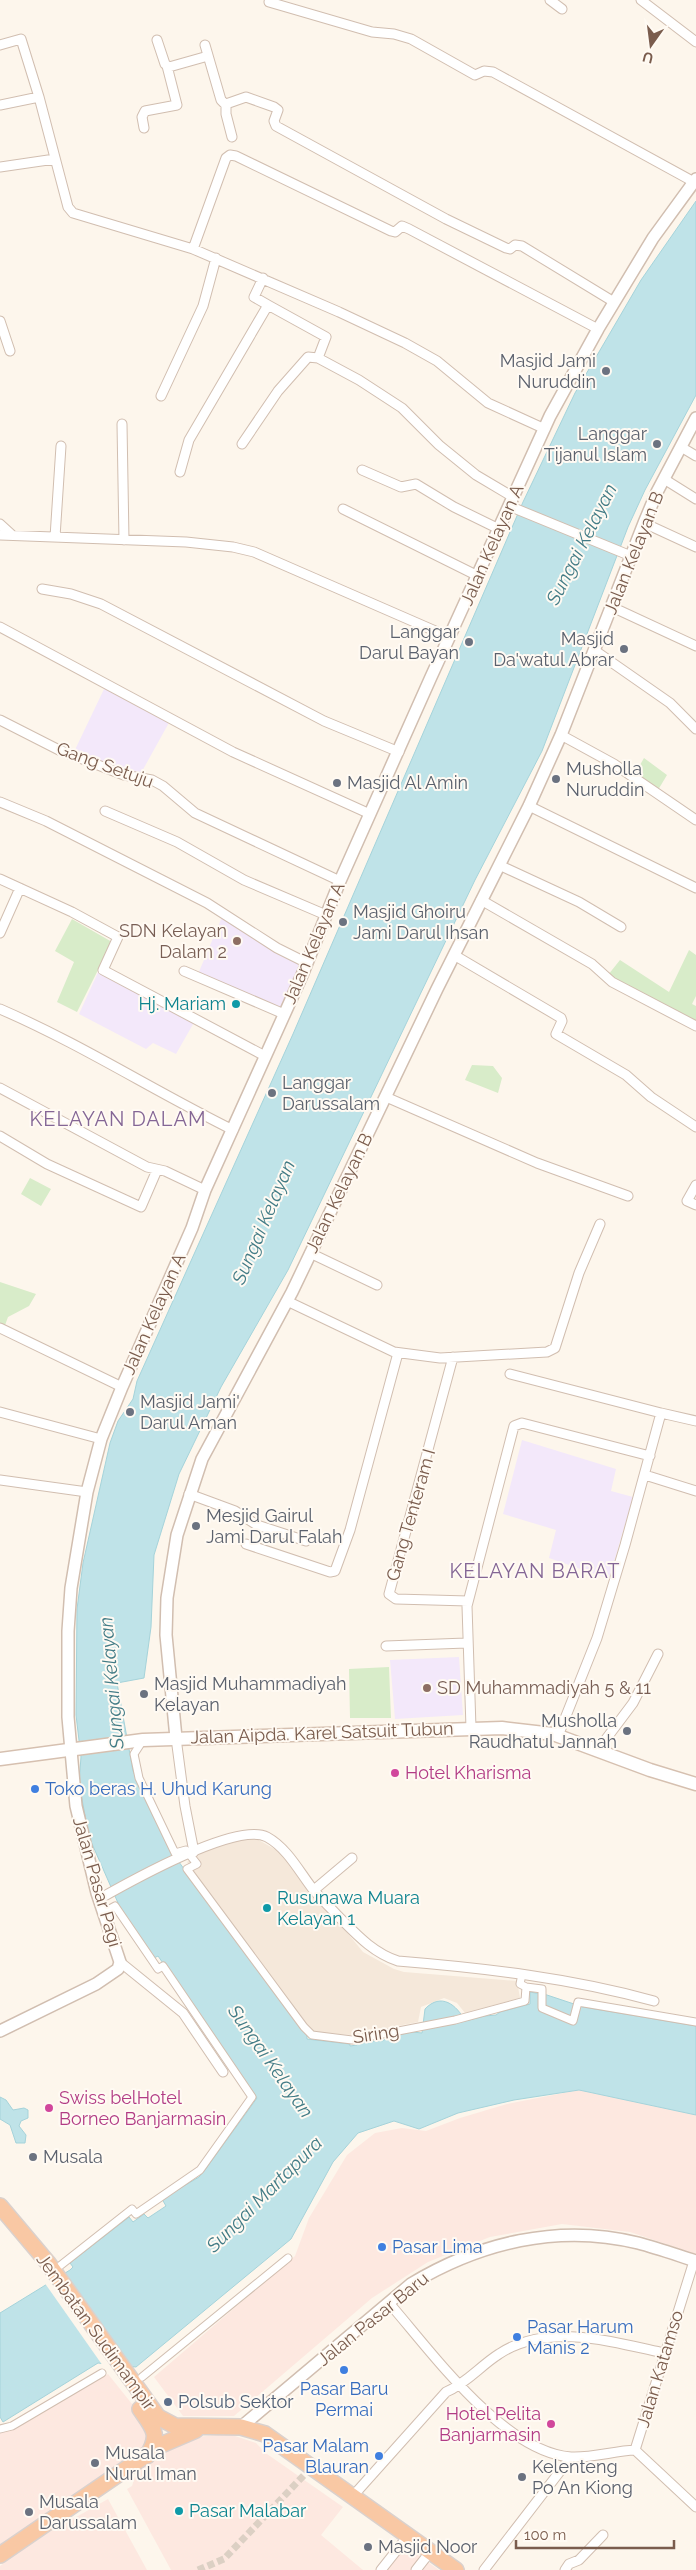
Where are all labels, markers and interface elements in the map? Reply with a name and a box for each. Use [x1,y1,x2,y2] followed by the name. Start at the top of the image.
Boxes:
[626,20,676,70] north arrow
[641,49,655,67] text: U
[500,350,596,392] place label: Masjid Jami Nuruddin
[600,365,612,377] marker: Masjid Jami Nuruddin
[544,423,648,465] place label: Langgar Tijanul Islam
[651,438,663,450] marker: Langgar Tijanul Islam
[541,480,621,609] water label: Sungai Kelayan
[455,481,528,609] street label: Jalan Kelayan A
[599,488,668,617] street label: Jalan Kelayan B
[359,621,460,663] place label: Langgar Darul Bayan
[493,628,615,670] place label: Masjid Da'watul Abrar
[463,636,475,648] marker: Langgar Darul Bayan
[618,643,630,655] marker: Masjid Da'watul Abrar
[54,737,157,792] street label: Gang Setuju
[566,758,644,800] place label: Musholla Nuruddin
[347,772,468,793] place label: Masjid Al Amin
[550,773,562,785] marker: Musholla Nuruddin
[331,777,343,789] marker: Masjid Al Amin
[278,879,349,1007] street label: Jalan Kelayan A
[353,901,489,943] place label: Masjid Ghoiru Jami Darul Ihsan
[337,916,349,928] marker: Masjid Ghoiru Jami Darul Ihsan
[119,920,227,962] place label: SDN Kelayan Dalam 2
[231,935,243,947] marker: SDN Kelayan Dalam 2
[139,993,226,1014] place label: Hj. Mariam
[230,998,242,1010] marker: Hj. Mariam
[282,1072,380,1114] place label: Langgar Darussalam
[266,1087,278,1099] marker: Langgar Darussalam
[29,1107,207,1131] district label: KELAYAN DALAM
[301,1130,377,1256] street label: Jalan Kelayan B
[227,1157,299,1288] water label: Sungai Kelayan
[117,1250,190,1378] street label: Jalan Kelayan A
[140,1391,240,1433] place label: Masjid Jami' Darul Aman
[124,1406,136,1418] marker: Masjid Jami' Darul Aman
[382,1446,439,1583] street label: Gang Tenteram I
[206,1505,342,1547] place label: Mesjid Gairul Jami Darul Falah
[190,1520,202,1532] marker: Mesjid Gairul Jami Darul Falah
[449,1559,621,1583] district label: KELAYAN BARAT
[94,1616,128,1751] water label: Sungai Kelayan
[154,1673,347,1715] place label: Masjid Muhammadiyah Kelayan
[437,1677,651,1698] place label: SD Muhammadiyah 5 & 11
[421,1682,433,1694] marker: SD Muhammadiyah 5 & 11
[138,1688,150,1700] marker: Masjid Muhammadiyah Kelayan
[469,1710,617,1752] place label: Musholla Raudhatul Jannah
[190,1717,454,1748] street label: Jalan Aipda. Karel Satsuit Tubun
[621,1725,633,1737] marker: Musholla Raudhatul Jannah
[405,1762,531,1783] place label: Hotel Kharisma
[389,1767,401,1779] marker: Hotel Kharisma
[45,1778,272,1799] place label: Toko beras H. Uhud Karung
[29,1783,41,1795] marker: Toko beras H. Uhud Karung
[69,1815,126,1949] street label: Jalan Pasar Pagi
[277,1887,420,1929] place label: Rusunawa Muara Kelayan 1
[261,1902,273,1914] marker: Rusunawa Muara Kelayan 1
[223,2000,318,2122] water label: Sungai Kelayan
[351,2019,401,2048] street label: Siring
[59,2087,226,2129] place label: Swiss belHotel Borneo Banjarmasin
[43,2102,55,2114] marker: Swiss belHotel Borneo Banjarmasin
[201,2132,326,2257] water label: Sungai Martapura
[43,2146,103,2167] place label: Musala
[27,2151,39,2163] marker: Musala
[392,2236,483,2257] place label: Pasar Lima
[376,2241,388,2253] marker: Pasar Lima
[33,2249,161,2415] street label: Jembatan Sudimampir
[313,2267,432,2370] street label: Jalan Pasar Baru
[632,2308,687,2430] street label: Jalan Katamso
[527,2316,633,2358] place label: Pasar Harum Manis 2
[511,2331,523,2343] marker: Pasar Harum Manis 2
[338,2364,350,2376] marker: Pasar Baru Permai
[300,2378,388,2420] place label: Pasar Baru Permai
[178,2391,294,2412] place label: Polsub Sektor
[162,2396,174,2408] marker: Polsub Sektor
[439,2403,541,2445] place label: Hotel Pelita Banjarmasin
[545,2418,557,2430] marker: Hotel Pelita Banjarmasin
[262,2435,369,2477] place label: Pasar Malam Blauran
[105,2442,197,2484] place label: Musala Nurul Iman
[373,2450,385,2462] marker: Pasar Malam Blauran
[532,2456,633,2498] place label: Kelenteng Po An Kiong
[89,2457,101,2469] marker: Musala Nurul Iman
[516,2471,528,2483] marker: Kelenteng Po An Kiong
[39,2491,137,2533] place label: Musala Darussalam
[189,2500,307,2521] place label: Pasar Malabar
[173,2505,185,2517] marker: Pasar Malabar
[23,2506,35,2518] marker: Musala Darussalam
[516,2518,674,2550] scale bar
[524,2526,566,2544] text: 100 m
[378,2536,478,2557] place label: Masjid Noor
[362,2541,374,2553] marker: Masjid Noor

